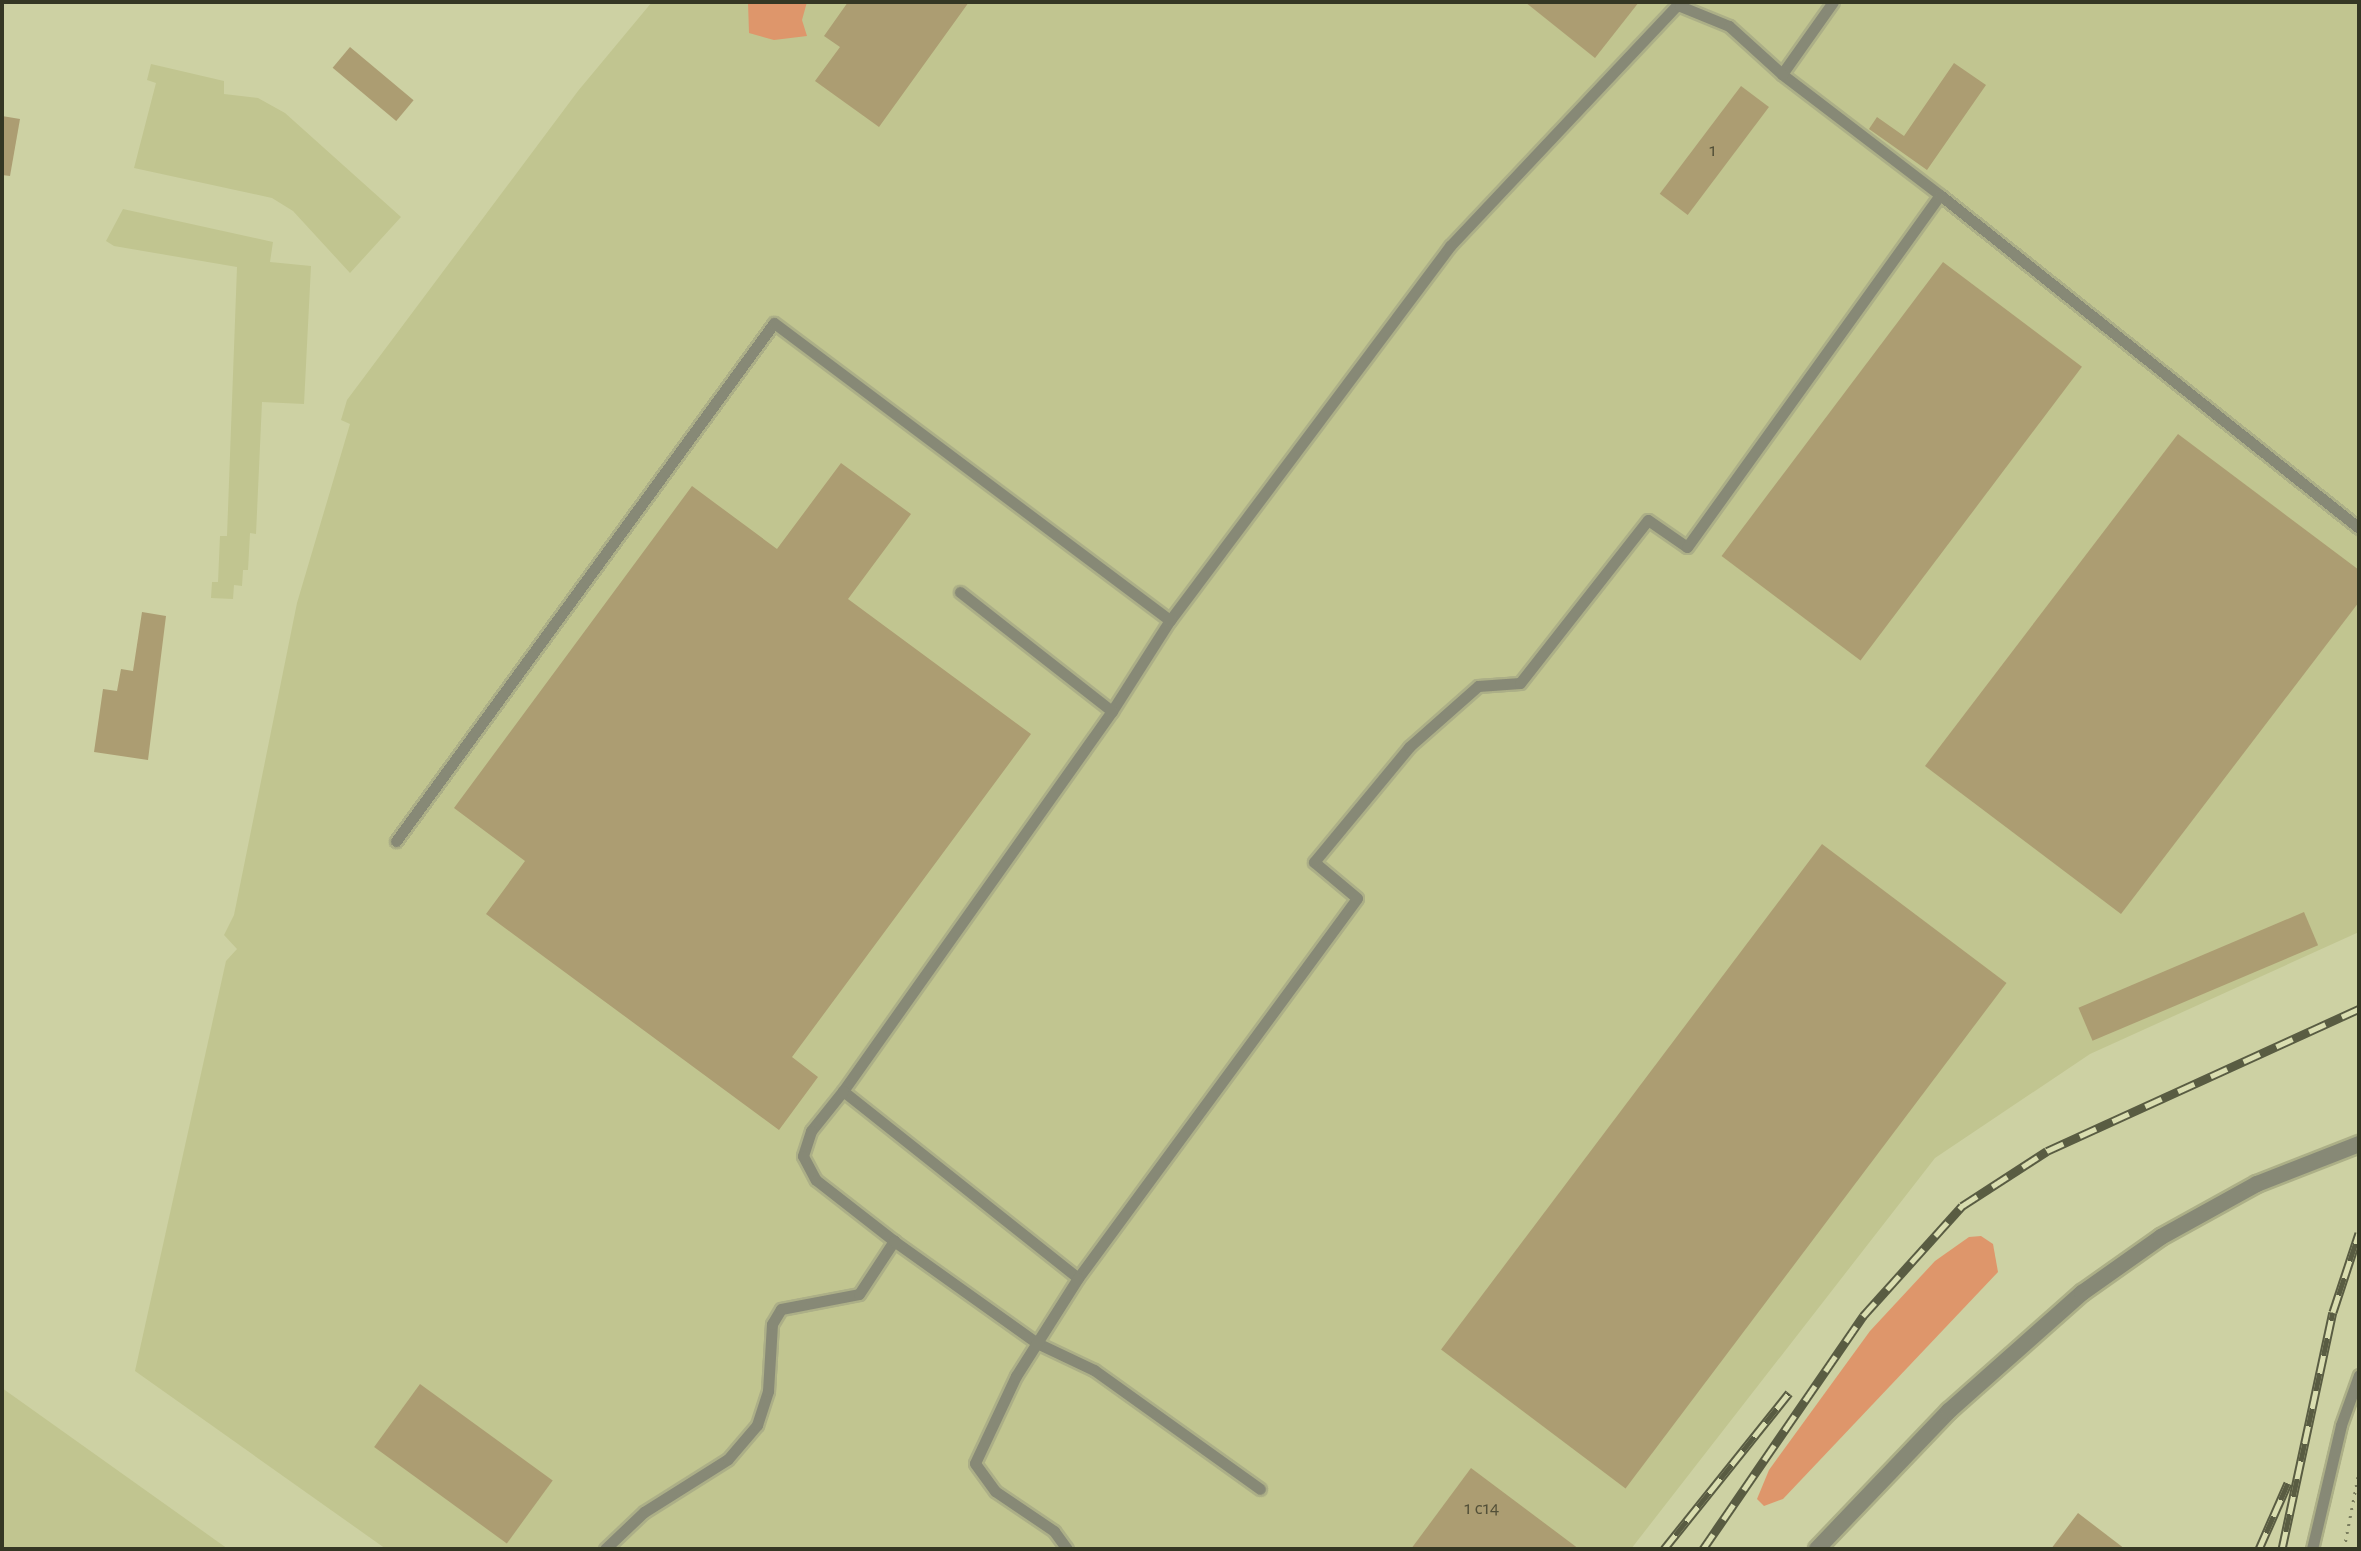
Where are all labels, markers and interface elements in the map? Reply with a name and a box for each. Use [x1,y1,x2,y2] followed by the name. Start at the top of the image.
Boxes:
[1710,138,1716,162] house number: 1
[1465,1496,1499,1520] house number: 1 с14

